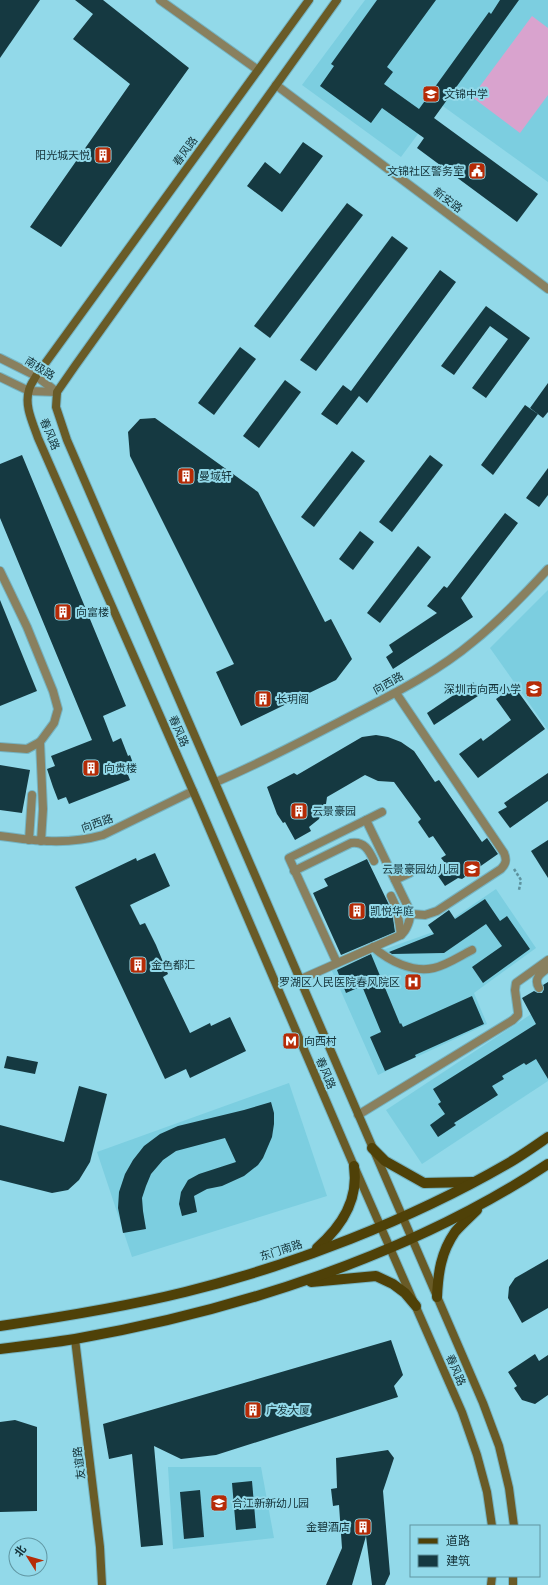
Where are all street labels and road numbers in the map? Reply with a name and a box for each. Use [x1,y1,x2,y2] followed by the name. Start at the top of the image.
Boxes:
[170,134,201,169] street label: 春风路
[430,184,465,216] street label: 新安路
[22,353,58,384] street label: 南极路
[36,416,63,452] street label: 春风路
[370,669,406,698] street label: 向西路
[165,713,192,749] street label: 春风路
[79,811,115,836] street label: 向西路
[312,1055,339,1091] street label: 春风路
[258,1237,304,1264] street label: 东门南路
[442,1352,469,1388] street label: 春风路
[70,1446,89,1480] street label: 友谊路

